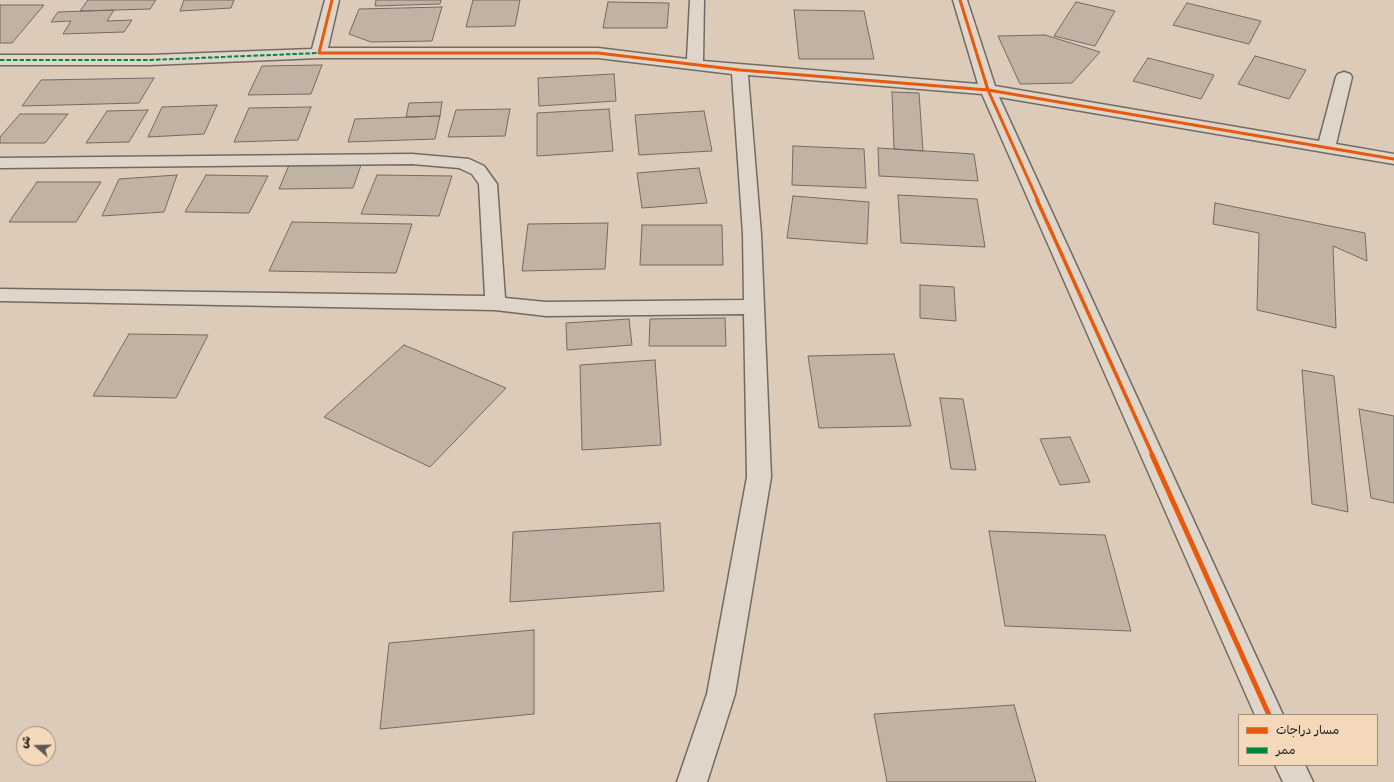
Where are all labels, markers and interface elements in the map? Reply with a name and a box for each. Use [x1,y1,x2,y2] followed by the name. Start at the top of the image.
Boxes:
[1238,714,1378,766] legend
[1276,719,1339,741] text: مسار دراجات
[16,726,56,766] north arrow
[14,733,36,751] text: ش
[1276,739,1295,761] text: ممر

